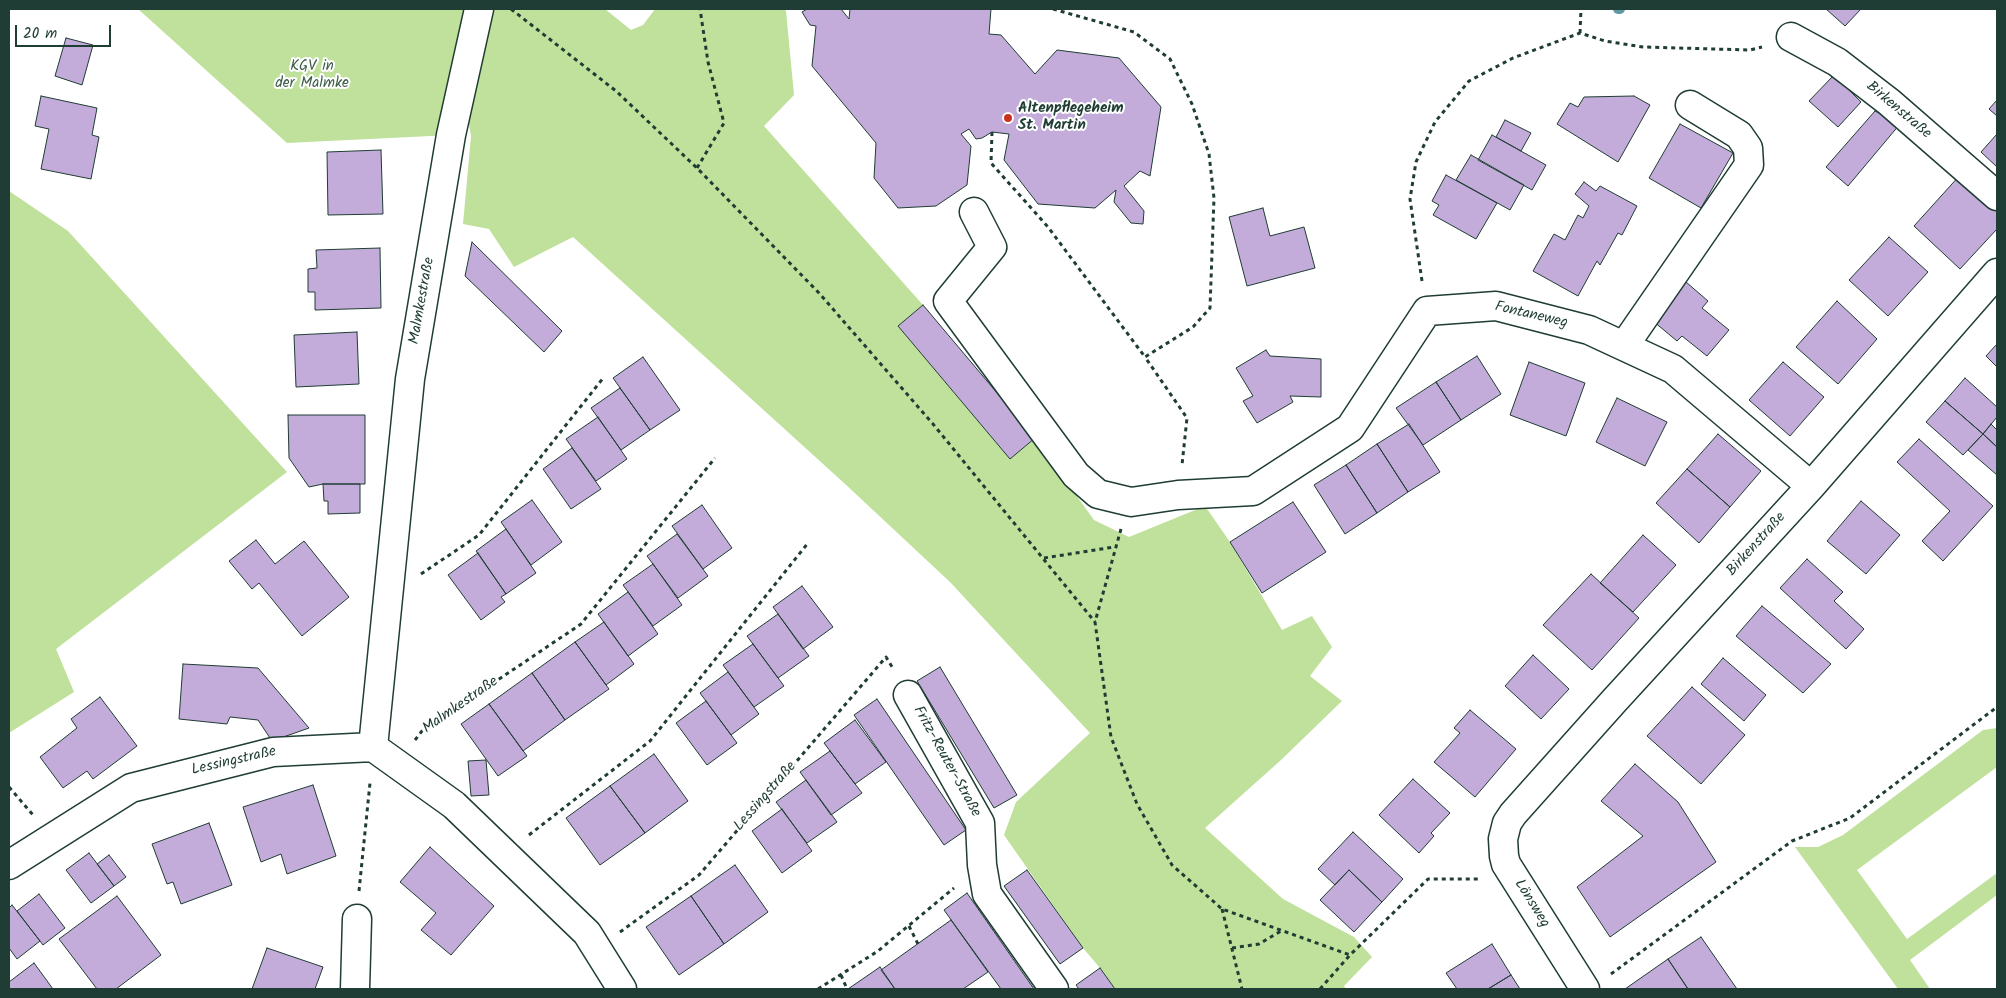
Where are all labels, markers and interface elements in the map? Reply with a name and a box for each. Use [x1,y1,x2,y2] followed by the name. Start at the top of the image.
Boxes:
[18,15,114,47] scale bar
[23,22,57,46] text: 20 m
[275,58,349,93] park label: KGV in der Malmke
[1862,79,1934,143] street label: Birkenstraße
[1018,100,1123,135] place label: Altenpflegeheim St. Martin
[1002,112,1014,124] marker: Altenpflegeheim St. Martin
[406,256,440,346] street label: Malmkestraße
[1493,299,1569,333] street label: Fontaneweg
[1724,509,1790,581] street label: Birkenstraße
[420,673,502,739] street label: Malmkestraße
[908,703,984,821] street label: Fritz-Reuter-Straße
[190,744,278,780] street label: Lessingstraße
[731,759,801,835] street label: Lessingstraße
[1509,877,1553,931] street label: Lönsweg

